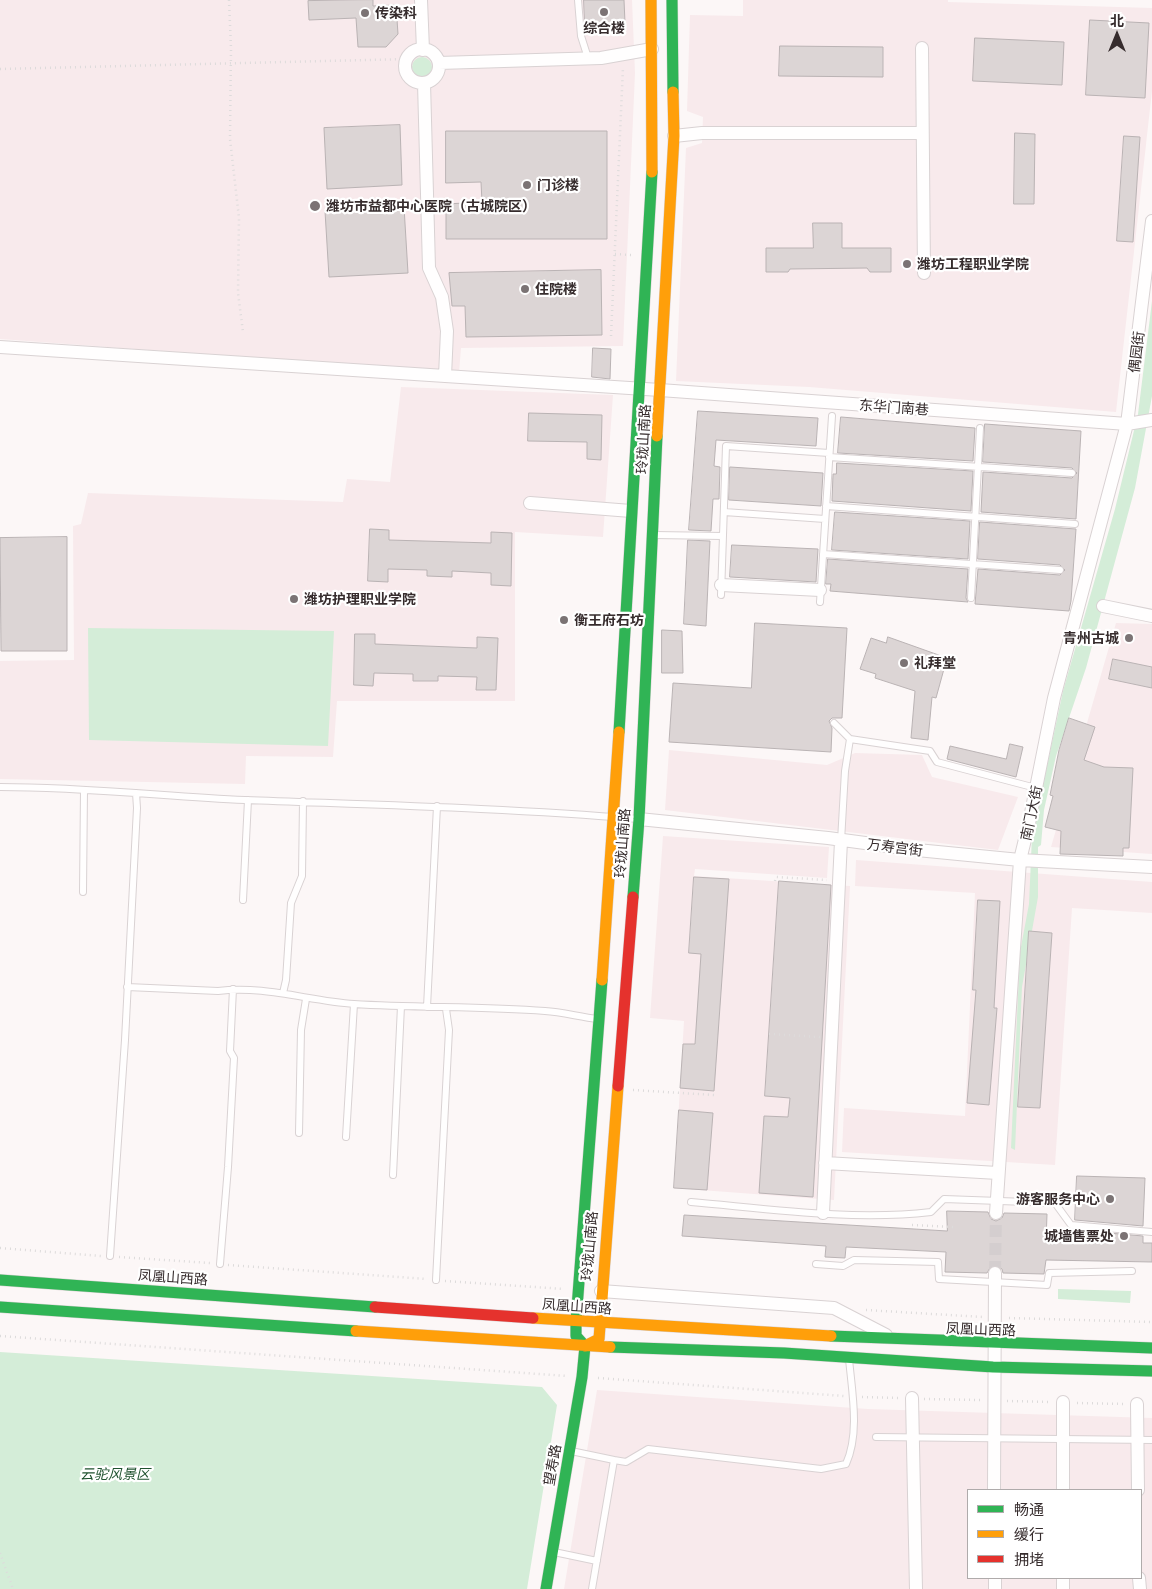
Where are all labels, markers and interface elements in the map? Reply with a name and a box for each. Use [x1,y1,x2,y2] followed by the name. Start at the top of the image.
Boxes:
[375,5,417,21] place label: 传染科
[598,6,610,18] marker: 综合楼
[359,7,371,19] marker: 传染科
[1092,10,1142,60] north arrow
[1110,10,1124,30] text: 北
[583,20,625,36] place label: 综合楼
[537,177,579,193] place label: 门诊楼
[521,179,533,191] marker: 门诊楼
[326,198,536,214] place label: 潍坊市益都中心医院（古城院区）
[308,199,322,213] marker: 潍坊市益都中心医院（古城院区）
[917,256,1029,272] place label: 潍坊工程职业学院
[901,258,913,270] marker: 潍坊工程职业学院
[535,281,577,297] place label: 住院楼
[519,283,531,295] marker: 住院楼
[1125,330,1147,374] street label: 偶园街
[858,396,930,418] street label: 东华门南巷
[633,404,653,474] street label: 玲珑山南路
[304,591,416,607] place label: 潍坊护理职业学院
[288,593,300,605] marker: 潍坊护理职业学院
[574,612,644,628] place label: 衡王府石坊
[558,614,570,626] marker: 衡王府石坊
[1063,630,1119,646] place label: 青州古城
[1123,632,1135,644] marker: 青州古城
[914,655,956,671] place label: 礼拜堂
[898,657,910,669] marker: 礼拜堂
[1017,784,1045,842] street label: 南门大街
[611,807,633,879] street label: 玲珑山南路
[866,835,924,859] street label: 万寿宫街
[1016,1191,1100,1207] place label: 游客服务中心
[1104,1193,1116,1205] marker: 游客服务中心
[578,1210,600,1282] street label: 玲珑山南路
[1044,1228,1114,1244] place label: 城墙售票处
[1118,1230,1130,1242] marker: 城墙售票处
[137,1266,209,1288] street label: 凤凰山西路
[541,1295,613,1317] street label: 凤凰山西路
[946,1319,1016,1339] street label: 凤凰山西路
[540,1443,564,1487] street label: 望寿路
[80,1466,150,1482] park label: 云驼风景区
[967,1489,1142,1579] legend
[1014,1498,1044,1519] text: 畅通
[1014,1523,1044,1544] text: 缓行
[1014,1548,1044,1569] text: 拥堵

